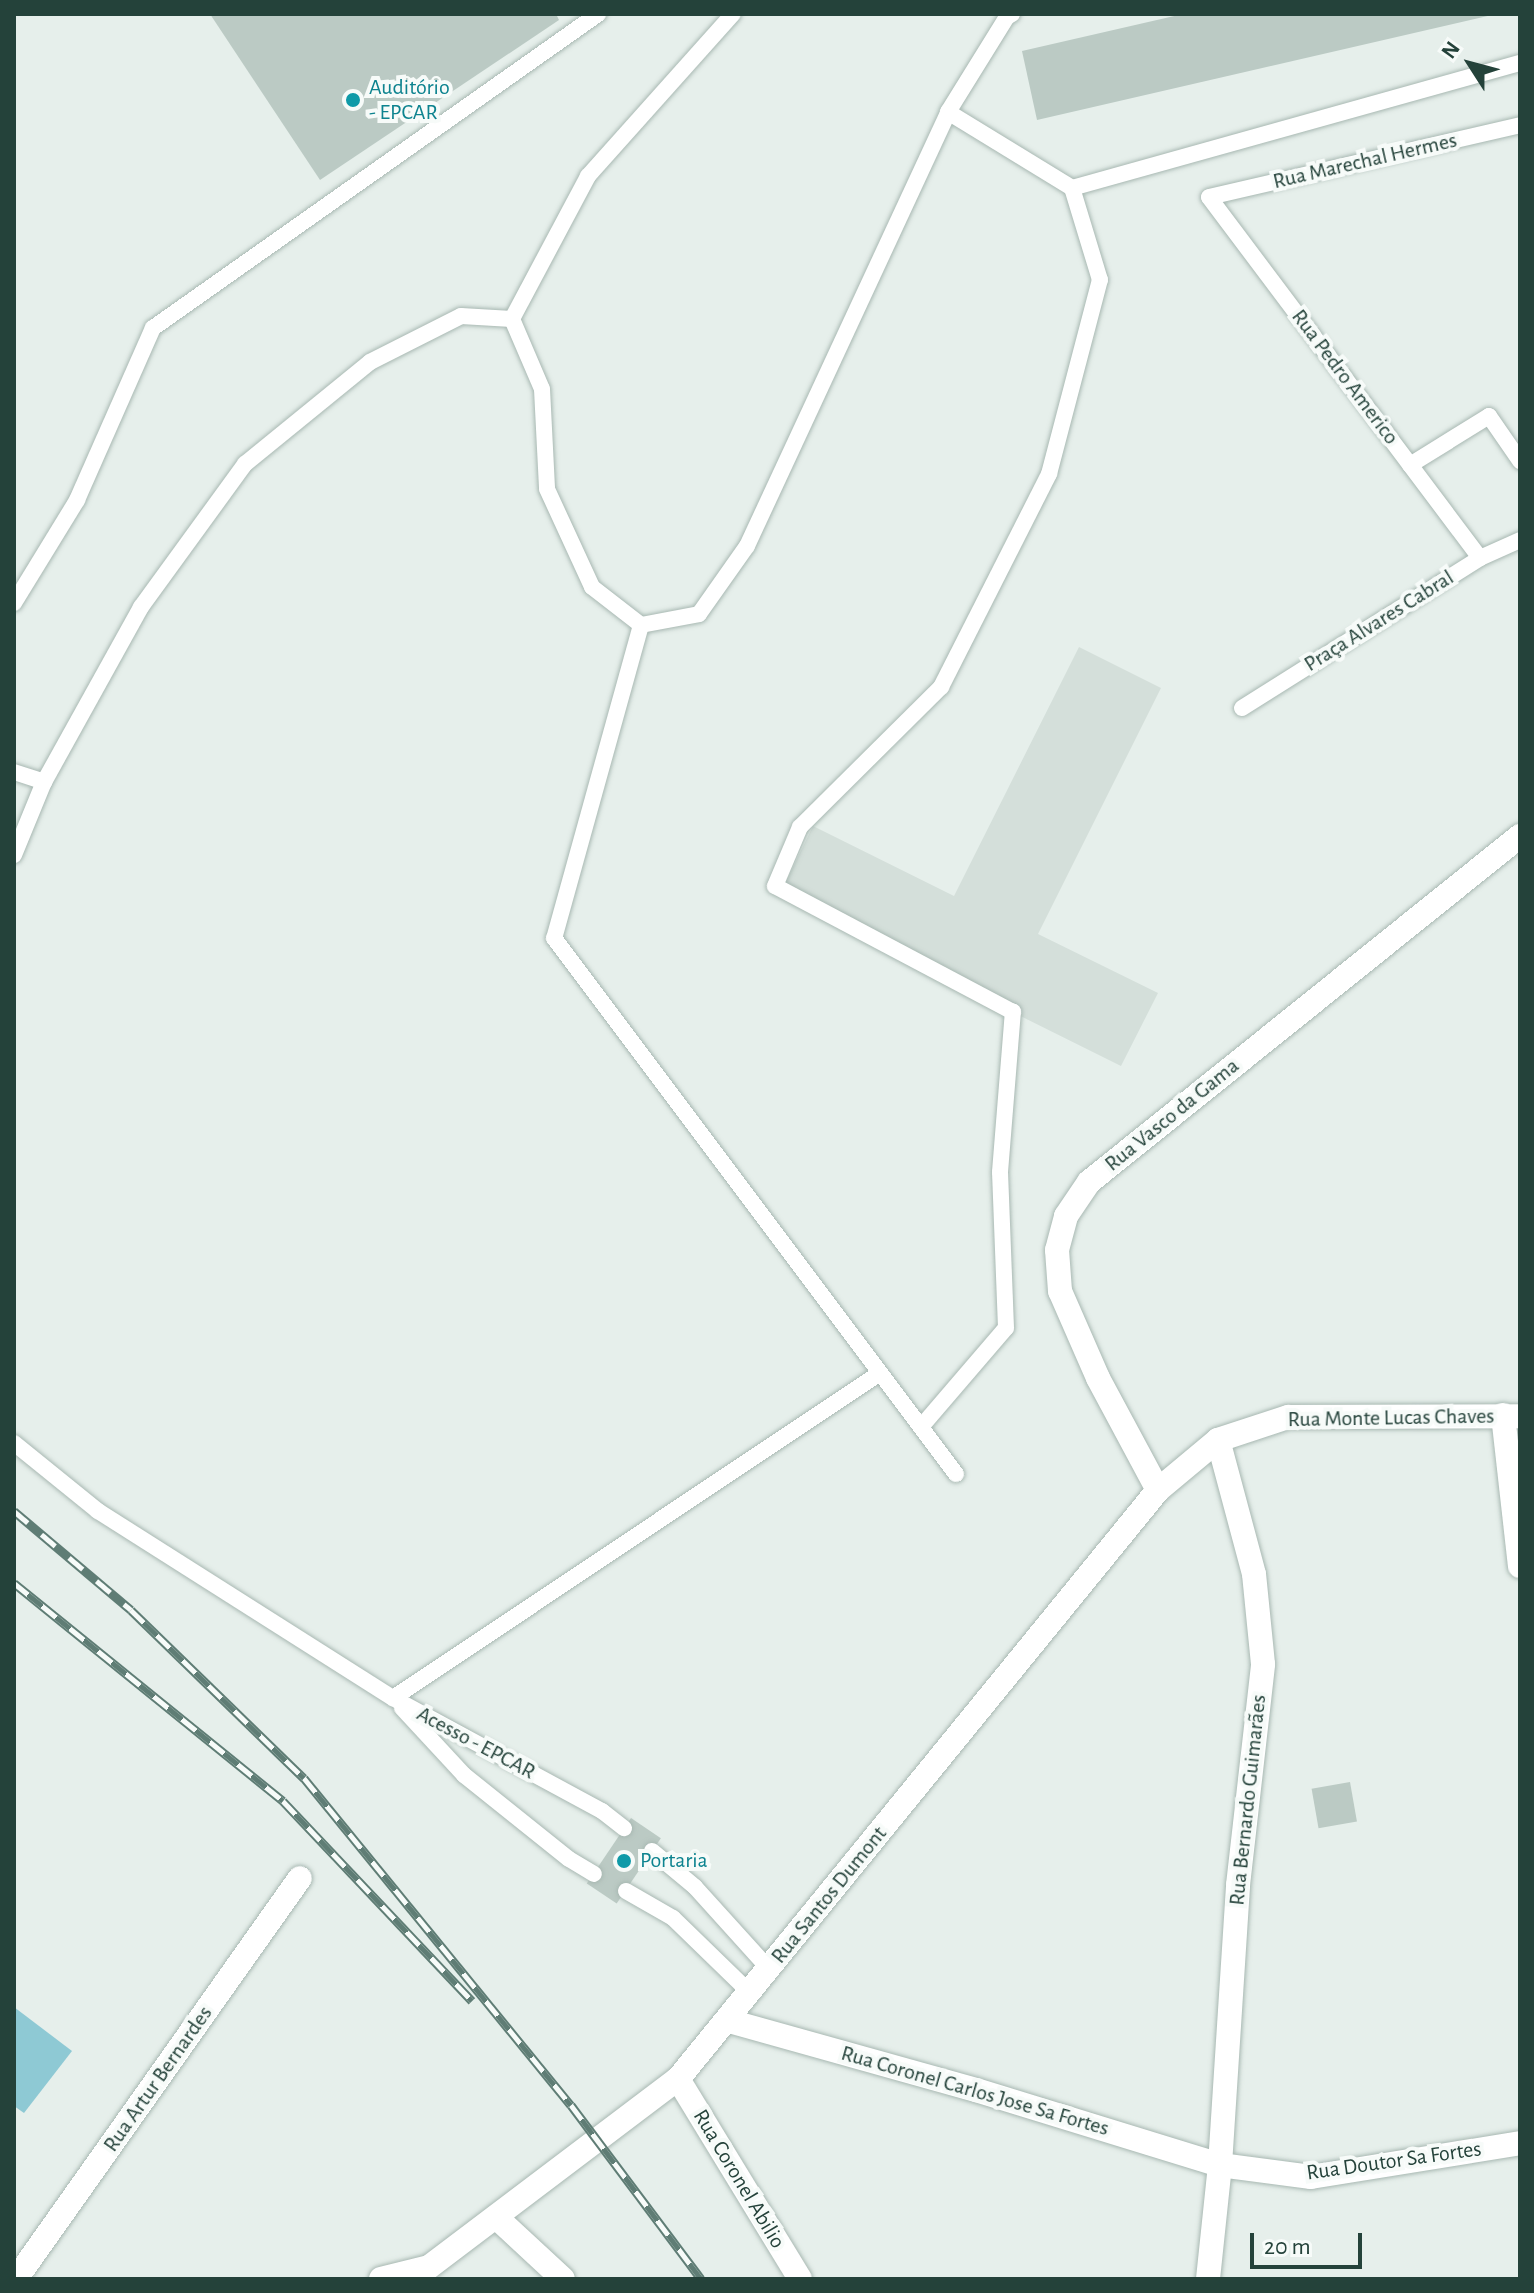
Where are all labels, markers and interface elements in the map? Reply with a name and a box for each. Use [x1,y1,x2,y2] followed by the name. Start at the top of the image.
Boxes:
[1430,24,1510,104] north arrow
[1437,37,1464,63] text: N
[369,74,450,126] place label: Auditório - EPCAR
[344,91,362,109] marker: Auditório - EPCAR
[1270,127,1460,195] street label: Rua Marechal Hermes
[1286,304,1404,450] street label: Rua Pedro Americo
[1299,564,1459,678] street label: Praça Alvares Cabral
[1100,1053,1244,1177] street label: Rua Vasco da Gama
[1287,1403,1495,1433] street label: Rua Monte Lucas Chaves
[1224,1693,1272,1907] street label: Rua Bernardo Guimarães
[412,1701,540,1785] street label: Acesso - EPCAR
[766,1821,892,1969] street label: Rua Santos Dumont
[640,1848,708,1874] place label: Portaria
[615,1852,633,1870] marker: Portaria
[98,2001,218,2157] street label: Rua Artur Bernardes
[838,2040,1112,2142] street label: Rua Coronel Carlos Jose Sa Fortes
[687,2105,791,2253] street label: Rua Coronel Abilio
[1305,2136,1483,2186] street label: Rua Doutor Sa Fortes
[1254,2217,1366,2267] scale bar
[1264,2235,1311,2259] text: 20 m

